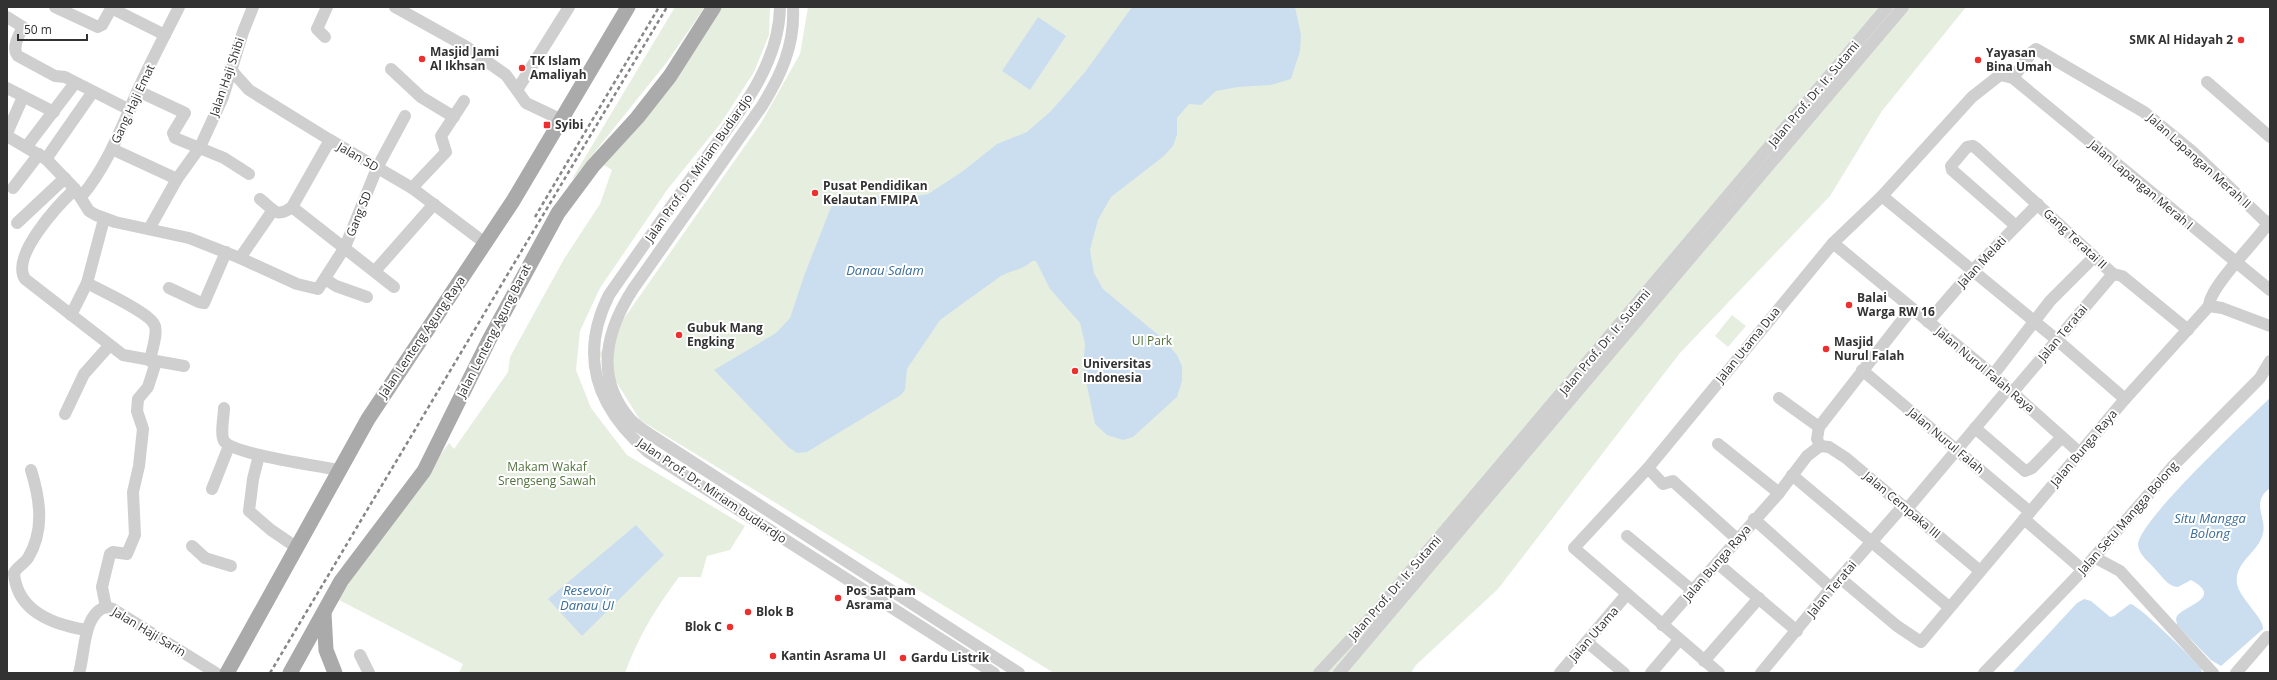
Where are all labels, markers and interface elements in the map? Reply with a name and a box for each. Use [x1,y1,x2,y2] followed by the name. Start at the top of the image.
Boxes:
[18,16,87,42] scale bar
[24,21,52,38] text: 50 m
[2129,31,2233,48] place label: SMK Al Hidayah 2
[205,35,248,119] street label: Jalan Haji Shibi
[2236,35,2246,45] marker: SMK Al Hidayah 2
[1764,37,1863,151] street label: Jalan Prof. Dr. Ir. Sutami
[430,43,499,74] place label: Masjid Jami Al Ikhsan
[1986,44,2052,75] place label: Yayasan Bina Umah
[530,52,587,83] place label: TK Islam Amaliyah
[417,54,427,64] marker: Masjid Jami Al Ikhsan
[1973,55,1983,65] marker: Yayasan Bina Umah
[107,61,158,146] street label: Gang Haji Emat
[517,63,527,73] marker: TK Islam Amaliyah
[640,90,756,246] street label: Jalan Prof. Dr. Miriam Budiardjo
[2143,109,2255,212] street label: Jalan Lapangan Merah II
[555,116,583,133] place label: Syibi
[542,120,552,130] marker: Syibi
[2085,135,2197,233] street label: Jalan Lapangan Merah I
[333,137,382,175] street label: Jalan SD
[823,177,928,208] place label: Pusat Pendidikan Kelautan FMIPA
[810,188,820,198] marker: Pusat Pendidikan Kelautan FMIPA
[342,189,375,239] street label: Gang SD
[2040,205,2111,273] street label: Gang Teratai II
[1953,232,2010,292] street label: Jalan Melati
[452,261,535,401] street label: Jalan Lenteng Agung Barat
[846,261,924,279] water label: Danau Salam
[374,272,469,402] street label: Jalan Lenteng Agung Raya
[1555,285,1654,399] street label: Jalan Prof. Dr. Ir. Sutami
[1857,289,1935,320] place label: Balai Warga RW 16
[1844,300,1854,310] marker: Balai Warga RW 16
[2033,301,2091,365] street label: Jalan Teratai
[1711,303,1784,387] street label: Jalan Utama Dua
[687,319,763,350] place label: Gubuk Mang Engking
[1931,322,2039,416] street label: Jalan Nurul Falah Raya
[674,330,684,340] marker: Gubuk Mang Engking
[1132,332,1173,349] park label: UI Park
[1834,333,1904,364] place label: Masjid Nurul Falah
[1821,344,1831,354] marker: Masjid Nurul Falah
[1083,355,1151,386] place label: Universitas Indonesia
[1070,366,1080,376] marker: Universitas Indonesia
[1904,403,1988,478] street label: Jalan Nurul Falah
[2046,406,2121,491] street label: Jalan Bunga Raya
[633,434,790,547] street label: Jalan Prof. Dr. Miriam Budiardjo
[2073,457,2182,579] street label: Jalan Setu Mangga Bolong
[498,458,596,489] park label: Makam Wakaf Srengseng Sawah
[1859,467,1944,542] street label: Jalan Cempaka III
[2174,509,2246,542] water label: Situ Mangga Bolong
[1678,521,1754,605] street label: Jalan Bunga Raya
[1344,532,1445,644] street label: Jalan Prof. Dr. Ir. Sutami
[1802,557,1860,621] street label: Jalan Teratai
[560,581,615,614] water label: Resevoir Danau UI
[846,582,916,613] place label: Pos Satpam Asrama
[833,593,843,603] marker: Pos Satpam Asrama
[108,602,189,660] street label: Jalan Haji Sarin
[756,603,794,620] place label: Blok B
[1564,603,1622,665] street label: Jalan Utama
[743,607,753,617] marker: Blok B
[685,618,722,635] place label: Blok C
[725,622,735,632] marker: Blok C
[781,647,886,664] place label: Kantin Asrama UI
[911,649,990,666] place label: Gardu Listrik
[768,651,778,661] marker: Kantin Asrama UI
[898,653,908,663] marker: Gardu Listrik

